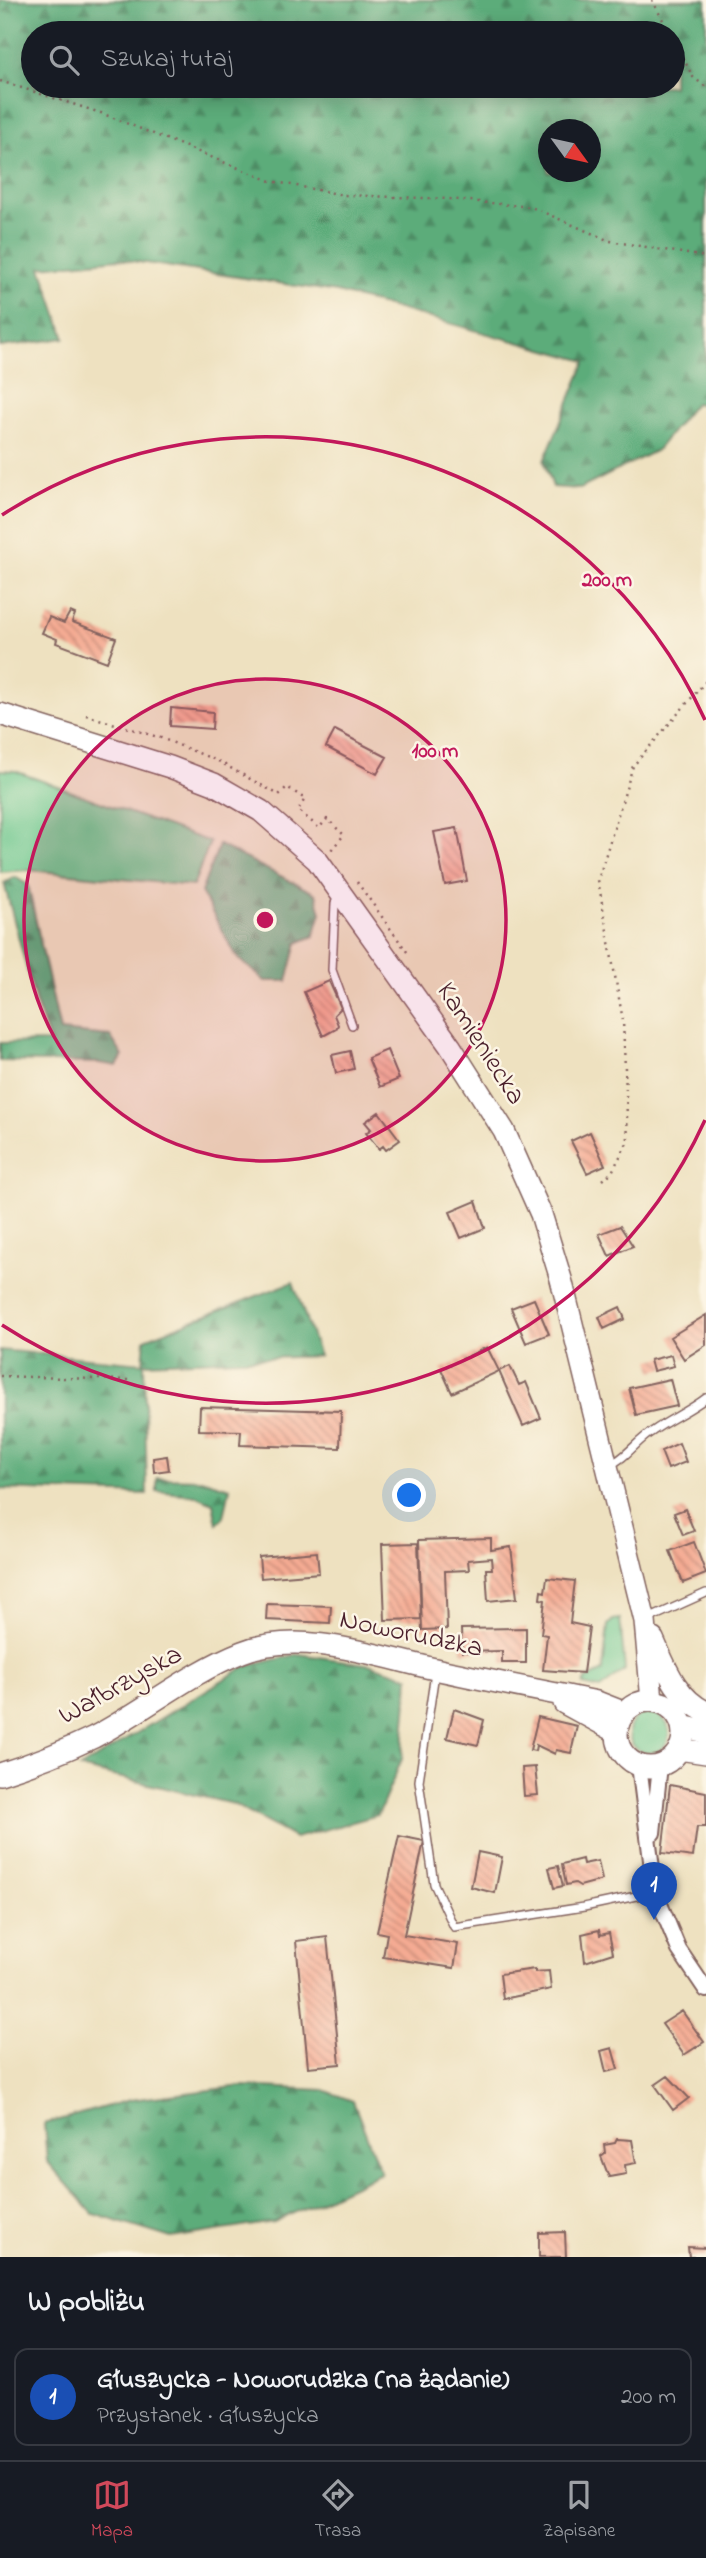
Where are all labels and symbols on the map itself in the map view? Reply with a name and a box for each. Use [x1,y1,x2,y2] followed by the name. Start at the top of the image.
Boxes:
[538,119,601,182] north arrow
[581,566,632,596] text: 200 m
[412,737,458,767] text: 100 m
[253,908,277,932] centre of rings
[425,974,535,1114] street label: Kamieniecka
[392,1478,426,1512] your location
[336,1600,486,1670] street label: Noworudzka
[52,1635,190,1737] street label: Wałbrzyska
[631,1862,677,1920] pin: 1

